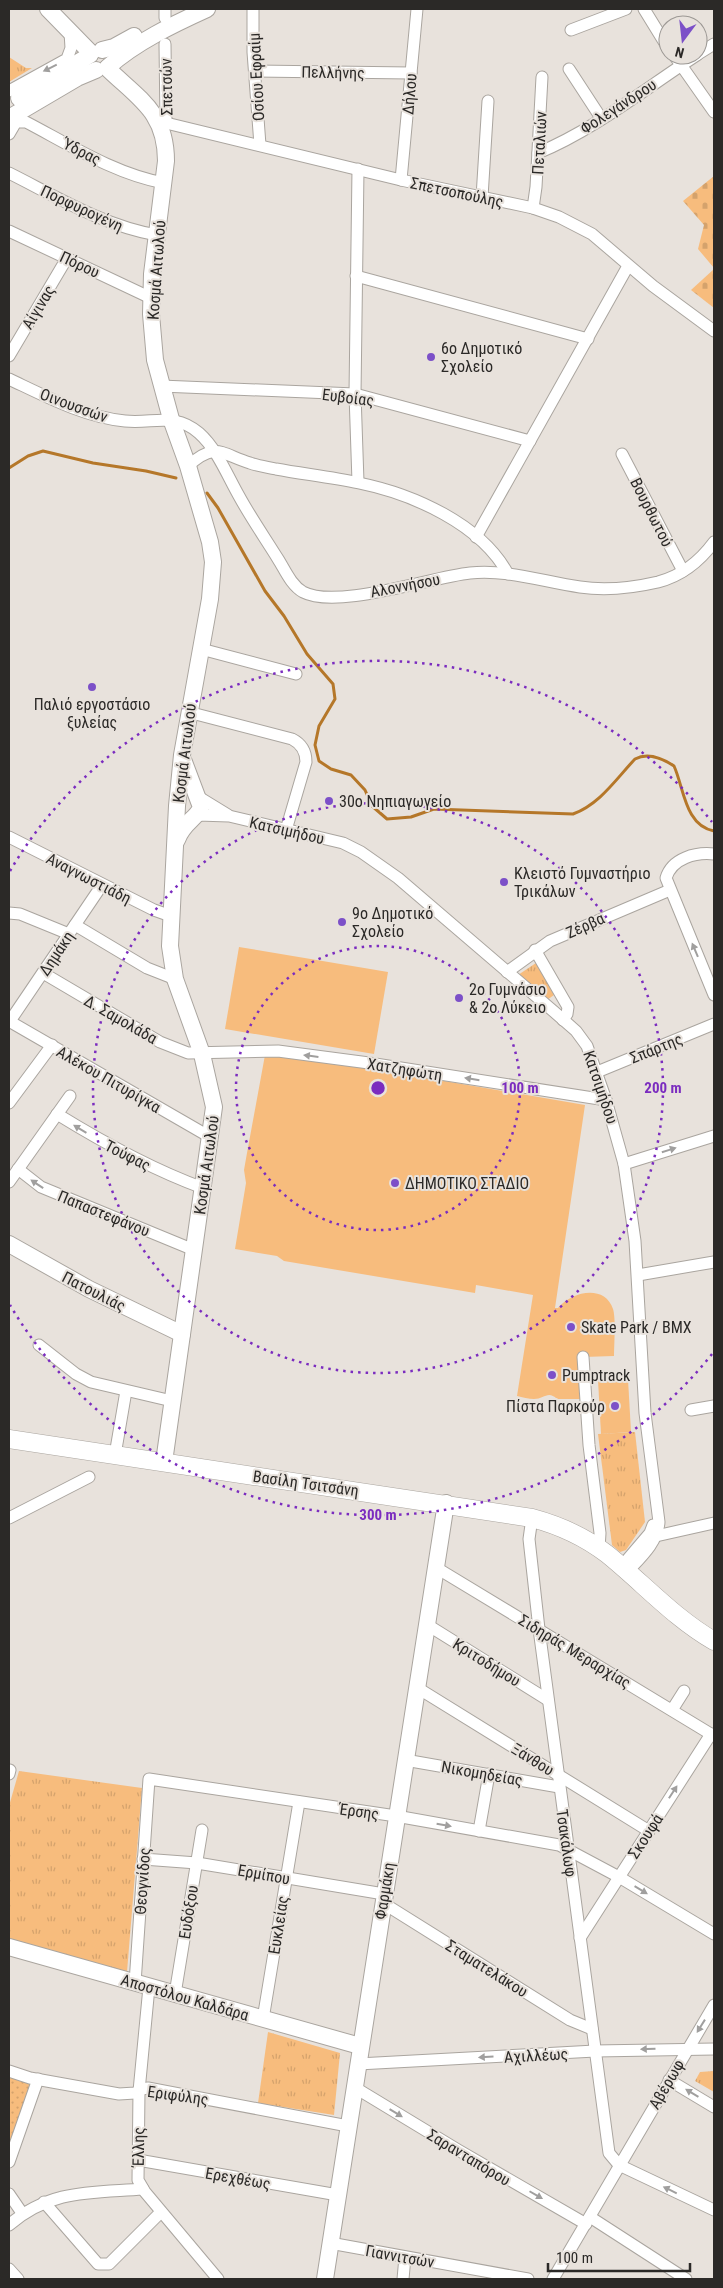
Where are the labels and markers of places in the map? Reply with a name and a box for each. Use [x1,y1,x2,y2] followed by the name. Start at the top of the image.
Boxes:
[441,339,522,376] place label: 6ο Δημοτικό Σχολείο
[425,351,437,363] marker: 6ο Δημοτικό Σχολείο
[86,681,98,693] marker: Παλιό εργοστάσιο ξυλείας
[34,695,150,732] place label: Παλιό εργοστάσιο ξυλείας
[339,792,451,811] place label: 30ο Νηπιαγωγείο
[323,795,335,807] marker: 30ο Νηπιαγωγείο
[514,864,651,901] place label: Κλειστό Γυμναστήριο Τρικάλων
[498,876,510,888] marker: Κλειστό Γυμναστήριο Τρικάλων
[352,904,433,941] place label: 9ο Δημοτικό Σχολείο
[336,916,348,928] marker: 9ο Δημοτικό Σχολείο
[469,980,546,1017] place label: 2ο Γυμνάσιο & 2ο Λύκειο
[453,992,465,1004] marker: 2ο Γυμνάσιο & 2ο Λύκειο
[369,1079,387,1097] centre of rings
[405,1174,529,1193] place label: ΔΗΜΟΤΙΚΟ ΣΤΑΔΙΟ
[389,1177,401,1189] marker: ΔΗΜΟΤΙΚΟ ΣΤΑΔΙΟ
[581,1318,692,1337] place label: Skate Park / BMX
[565,1321,577,1333] marker: Skate Park / BMX
[562,1366,631,1385] place label: Pumptrack
[546,1369,558,1381] marker: Pumptrack
[506,1397,605,1416] place label: Πίστα Παρκούρ
[609,1400,621,1412] marker: Πίστα Παρκούρ

